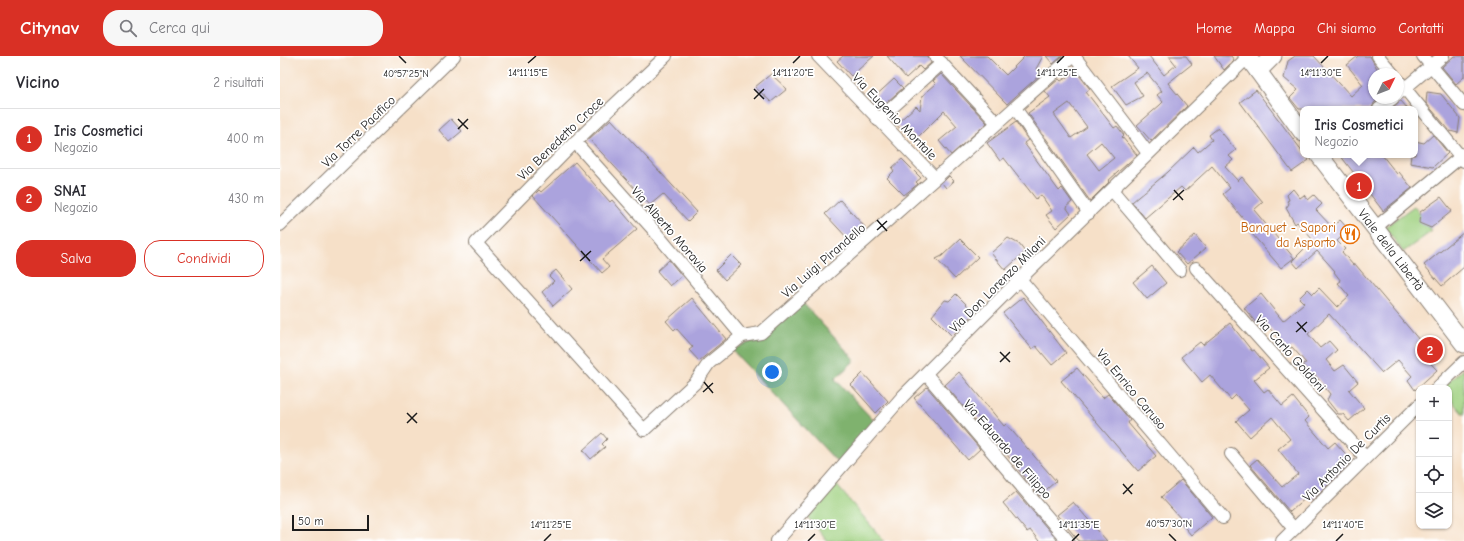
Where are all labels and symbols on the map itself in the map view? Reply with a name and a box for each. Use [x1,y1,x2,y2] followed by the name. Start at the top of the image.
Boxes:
[508,67,548,79] text: 14°11'15"E
[772,67,814,79] text: 14°11'20"E
[1037,67,1077,79] text: 14°11'25"E
[1300,67,1342,79] text: 14°11'30"E
[383,68,429,80] text: 40°57'25"N
[1368,68,1404,104] north arrow
[849,70,940,163] street label: Via Eugenio Montale
[318,92,398,170] street label: Via Torre Pacifico
[514,93,607,183] street label: Via Benedetto Croce
[1346,171,1372,201] pin: 1
[628,183,711,275] street label: Via Alberto Moravia
[1355,206,1427,293] street label: Viale della Libertà
[778,220,868,301] street label: Via Luigi Pirandello
[1241,220,1336,250] place label: Banquet - Sapori da Asporto
[1339,223,1361,245] restaurant icon: Banquet - Sapori da Asporto
[946,233,1048,335] street label: Via Don Lorenzo Milani
[1252,312,1329,395] street label: Via Carlo Goldoni
[1417,335,1443,365] pin: 2
[1094,346,1170,433] street label: Via Enrico Caruso
[762,362,782,382] your location
[960,397,1055,502] street label: Via Eduardo de Filippo
[1299,410,1393,504] street label: Via Antonio De Curtis
[292,513,369,532] scale bar
[1146,518,1192,530] text: 40°57'30"N
[531,519,571,531] text: 14°11'25"E
[794,519,836,531] text: 14°11'30"E
[1059,519,1099,531] text: 14°11'35"E
[1323,519,1363,531] text: 14°11'40"E

